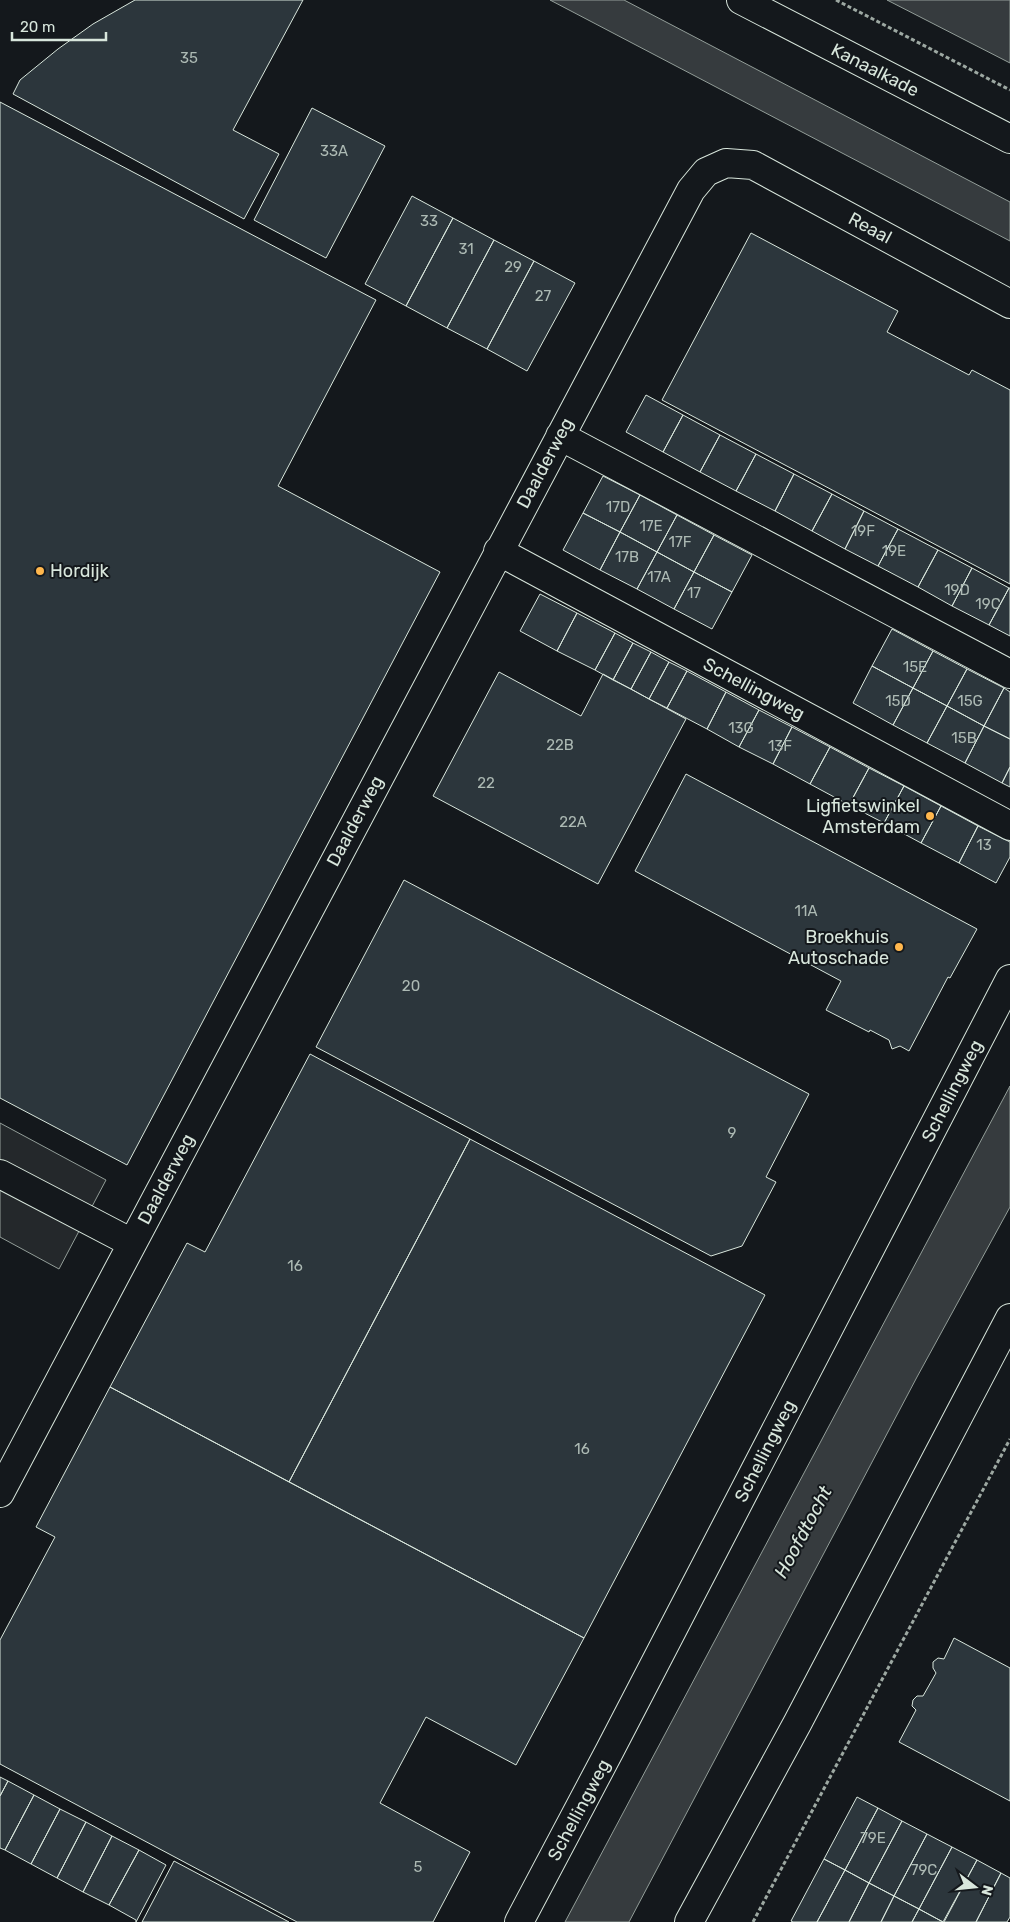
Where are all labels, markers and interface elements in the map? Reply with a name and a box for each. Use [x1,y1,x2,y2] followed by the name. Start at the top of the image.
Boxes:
[12,10,106,42] scale bar
[20,18,55,36] text: 20 m
[827,38,923,102] street label: Kanaalkade
[180,49,198,67] house number: 35
[320,142,348,160] house number: 33A
[845,207,895,249] street label: Reaal
[420,212,438,230] house number: 33
[458,240,474,258] house number: 31
[504,258,522,276] house number: 29
[535,287,552,305] house number: 27
[512,414,578,512] street label: Daalderweg
[606,498,630,516] house number: 17D
[639,517,663,535] house number: 17E
[851,522,875,540] house number: 19F
[669,533,692,551] house number: 17F
[882,542,906,560] house number: 19E
[615,548,639,566] house number: 17B
[50,560,109,582] place label: Hordijk
[34,565,46,577] marker: Hordijk
[647,568,671,586] house number: 17A
[944,581,970,599] house number: 19D
[687,584,701,602] house number: 17
[975,595,1001,613] house number: 19C
[699,653,809,725] street label: Schellingweg
[903,658,927,676] house number: 15E
[885,692,911,710] house number: 15D
[957,692,983,710] house number: 15G
[728,719,754,737] house number: 13G
[951,729,977,747] house number: 15B
[546,736,574,754] house number: 22B
[768,737,792,755] house number: 13F
[322,772,388,870] street label: Daalderweg
[477,774,495,792] house number: 22
[806,795,920,838] place label: Ligfietswinkel Amsterdam
[924,810,936,822] marker: Ligfietswinkel Amsterdam
[559,813,587,831] house number: 22A
[976,836,992,854] house number: 13
[795,902,817,920] house number: 11A
[788,926,889,969] place label: Broekhuis Autoschade
[893,941,905,953] marker: Broekhuis Autoschade
[402,977,420,995] house number: 20
[917,1036,987,1146] street label: Schellingweg
[728,1124,737,1142] house number: 9
[133,1130,199,1228] street label: Daalderweg
[287,1257,303,1275] house number: 16
[730,1396,800,1506] street label: Schellingweg
[574,1440,590,1458] house number: 16
[769,1481,837,1582] water label: Hoofdtocht
[543,1755,615,1865] street label: Schellingweg
[860,1829,886,1847] house number: 79E
[414,1858,423,1876] house number: 5
[911,1861,937,1879] house number: 79C
[950,1862,1000,1912] north arrow
[977,1883,997,1898] text: N

